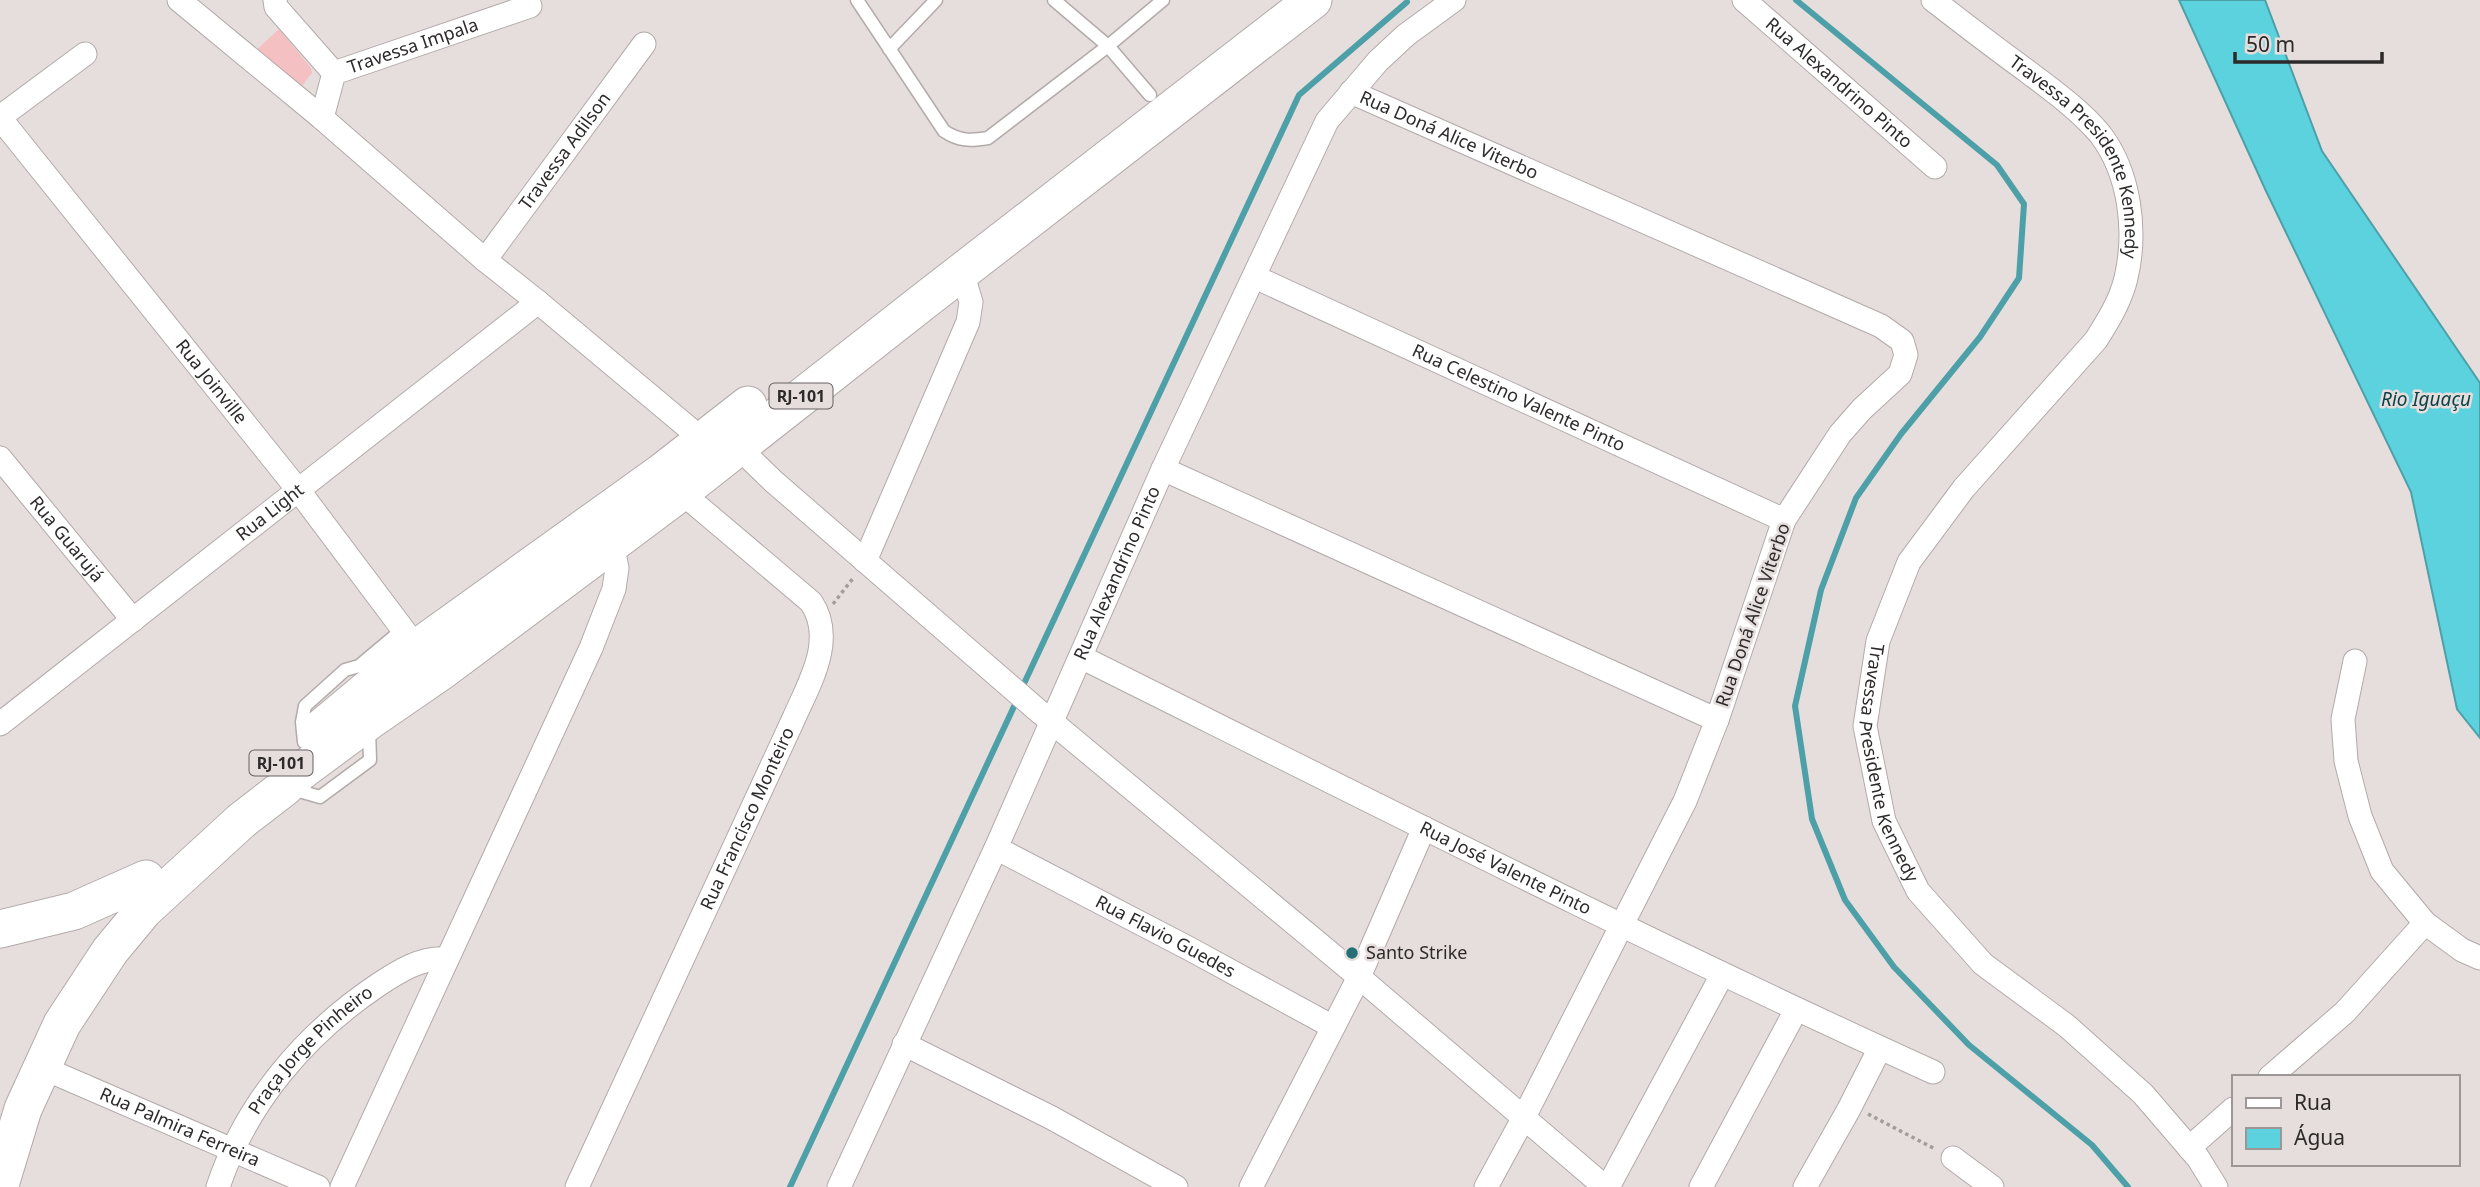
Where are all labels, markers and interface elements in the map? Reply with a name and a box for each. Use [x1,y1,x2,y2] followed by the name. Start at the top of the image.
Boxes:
[1761,11,1918,153] street label: Rua Alexandrino Pinto
[344,12,481,79] street label: Travessa Impala
[2235,21,2382,65] scale bar
[2246,30,2295,58] text: 50 m
[2005,49,2144,261] street label: Travessa Presidente Kennedy
[1356,84,1542,184] street label: Rua Doná Alice Viterbo
[513,87,615,214] street label: Travessa Adilson
[171,334,253,428] street label: Rua Joinville
[1409,338,1629,456] street label: Rua Celestino Valente Pinto
[770,384,832,408] road number: RJ-101
[2381,386,2471,412] water label: Rio Iguaçu
[230,477,309,546] street label: Rua Light
[1067,482,1165,663] street label: Rua Alexandrino Pinto
[25,490,110,587] street label: Rua Guarujá
[1709,520,1795,710] street label: Rua Doná Alice Viterbo
[1853,642,1925,887] street label: Travessa Presidente Kennedy
[694,723,799,913] street label: Rua Francisco Monteiro
[250,750,312,776] road number: RJ-101
[1416,815,1596,920] street label: Rua José Valente Pinto
[1092,889,1240,982] street label: Rua Flavio Guedes
[1366,940,1467,964] place label: Santo Strike
[1344,945,1360,961] marker: Santo Strike
[242,979,377,1118] street label: Praça Jorge Pinheiro
[2232,1075,2459,1166] legend
[96,1081,264,1171] street label: Rua Palmira Ferreira
[2294,1088,2332,1116] text: Rua
[2294,1123,2345,1151] text: Água

